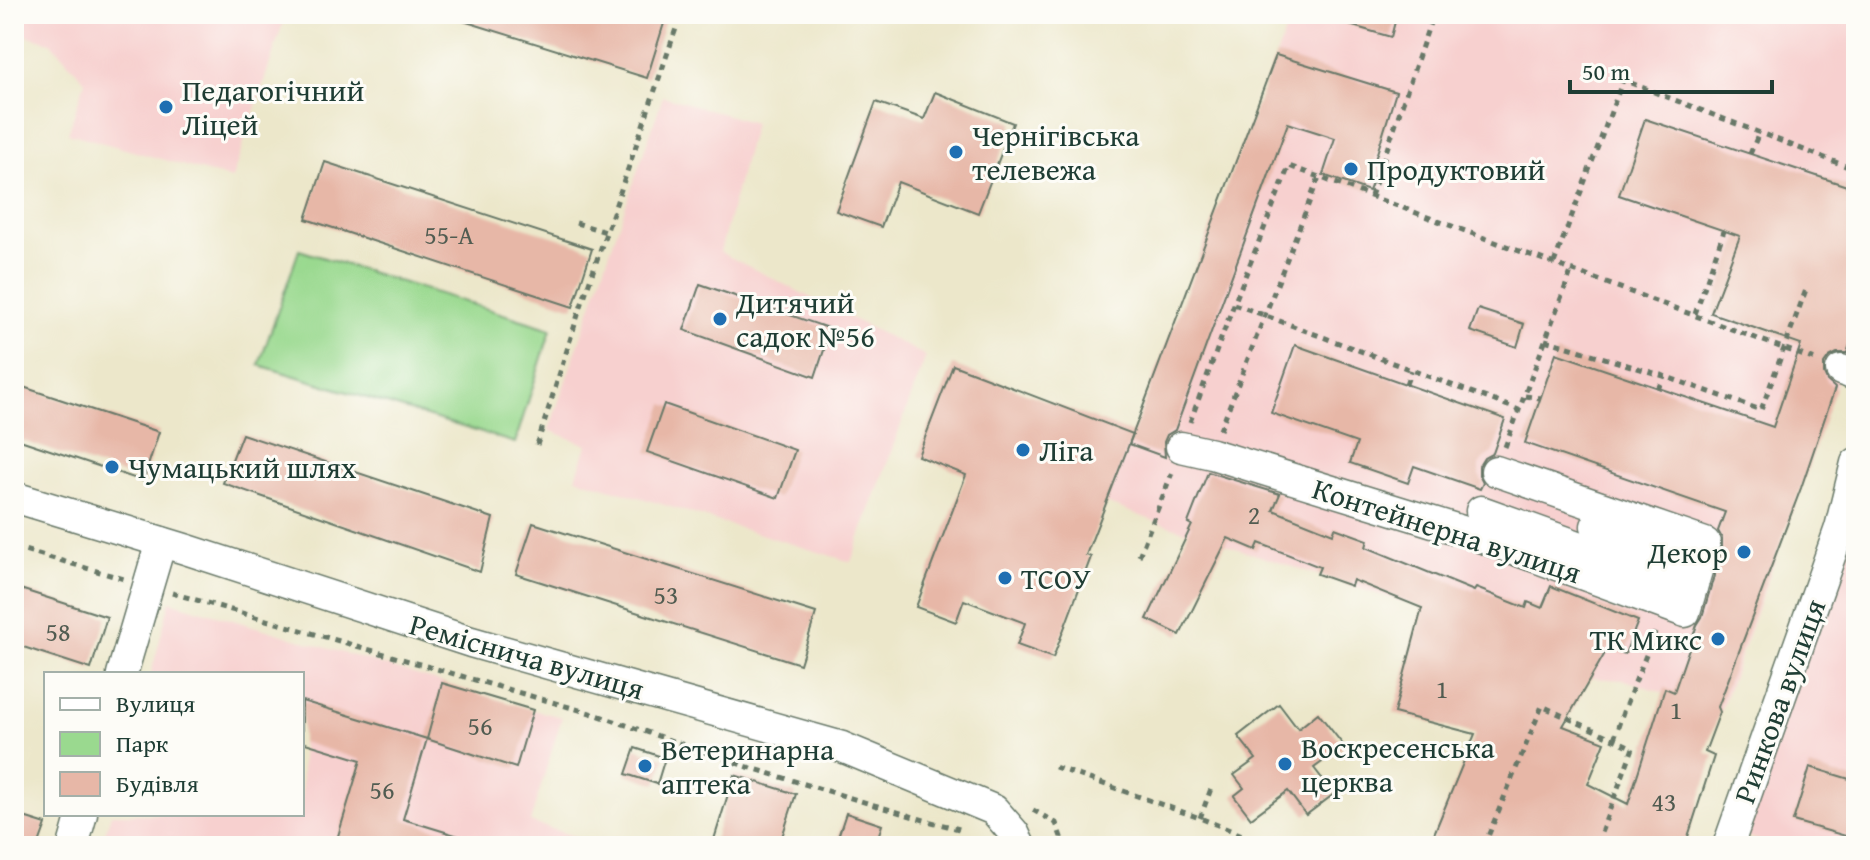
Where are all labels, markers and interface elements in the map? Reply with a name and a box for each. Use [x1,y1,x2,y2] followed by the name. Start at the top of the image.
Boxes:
[1570,44,1772,94] scale bar
[1582,54,1630,89] text: 50 m
[182,68,364,146] place label: Педагогічний Ліцей
[157,98,175,116] marker: Педагогічний Ліцей
[972,113,1140,191] place label: Чернігівська телевежа
[947,143,965,161] marker: Чернігівська телевежа
[1367,147,1545,191] place label: Продуктовий
[1342,160,1360,178] marker: Продуктовий
[424,215,474,254] house number: 55-А
[735,280,875,358] place label: Дитячий садок №56
[711,310,729,328] marker: Дитячий садок №56
[1039,428,1094,472] place label: Ліга
[1014,441,1032,459] marker: Ліга
[128,445,357,489] place label: Чумацький шлях
[103,458,121,476] marker: Чумацький шлях
[1307,466,1587,594] street label: Контейнерна вулиця
[1248,495,1260,534] house number: 2
[1647,530,1728,574] place label: Декор
[1735,543,1753,561] marker: Декор
[1021,556,1091,600] place label: ТСОУ
[996,569,1014,587] marker: ТСОУ
[653,575,679,614] house number: 53
[1722,593,1836,809] street label: Ринкова вулиця
[405,601,649,711] street label: Реміснича вулиця
[45,612,71,651] house number: 58
[1590,617,1702,661] place label: ТК Микс
[1709,630,1727,648] marker: ТК Микс
[1436,669,1448,708] house number: 1
[44,672,304,816] legend
[116,686,195,721] text: Вулиця
[1670,690,1682,729] house number: 1
[467,706,493,745] house number: 56
[1301,725,1496,803] place label: Воскресенська церква
[116,726,169,761] text: Парк
[661,727,835,805] place label: Ветеринарна аптека
[1276,755,1294,773] marker: Воскресенська церква
[636,757,654,775] marker: Ветеринарна аптека
[116,766,199,801] text: Будівля
[369,770,395,809] house number: 56
[1651,782,1677,821] house number: 43

